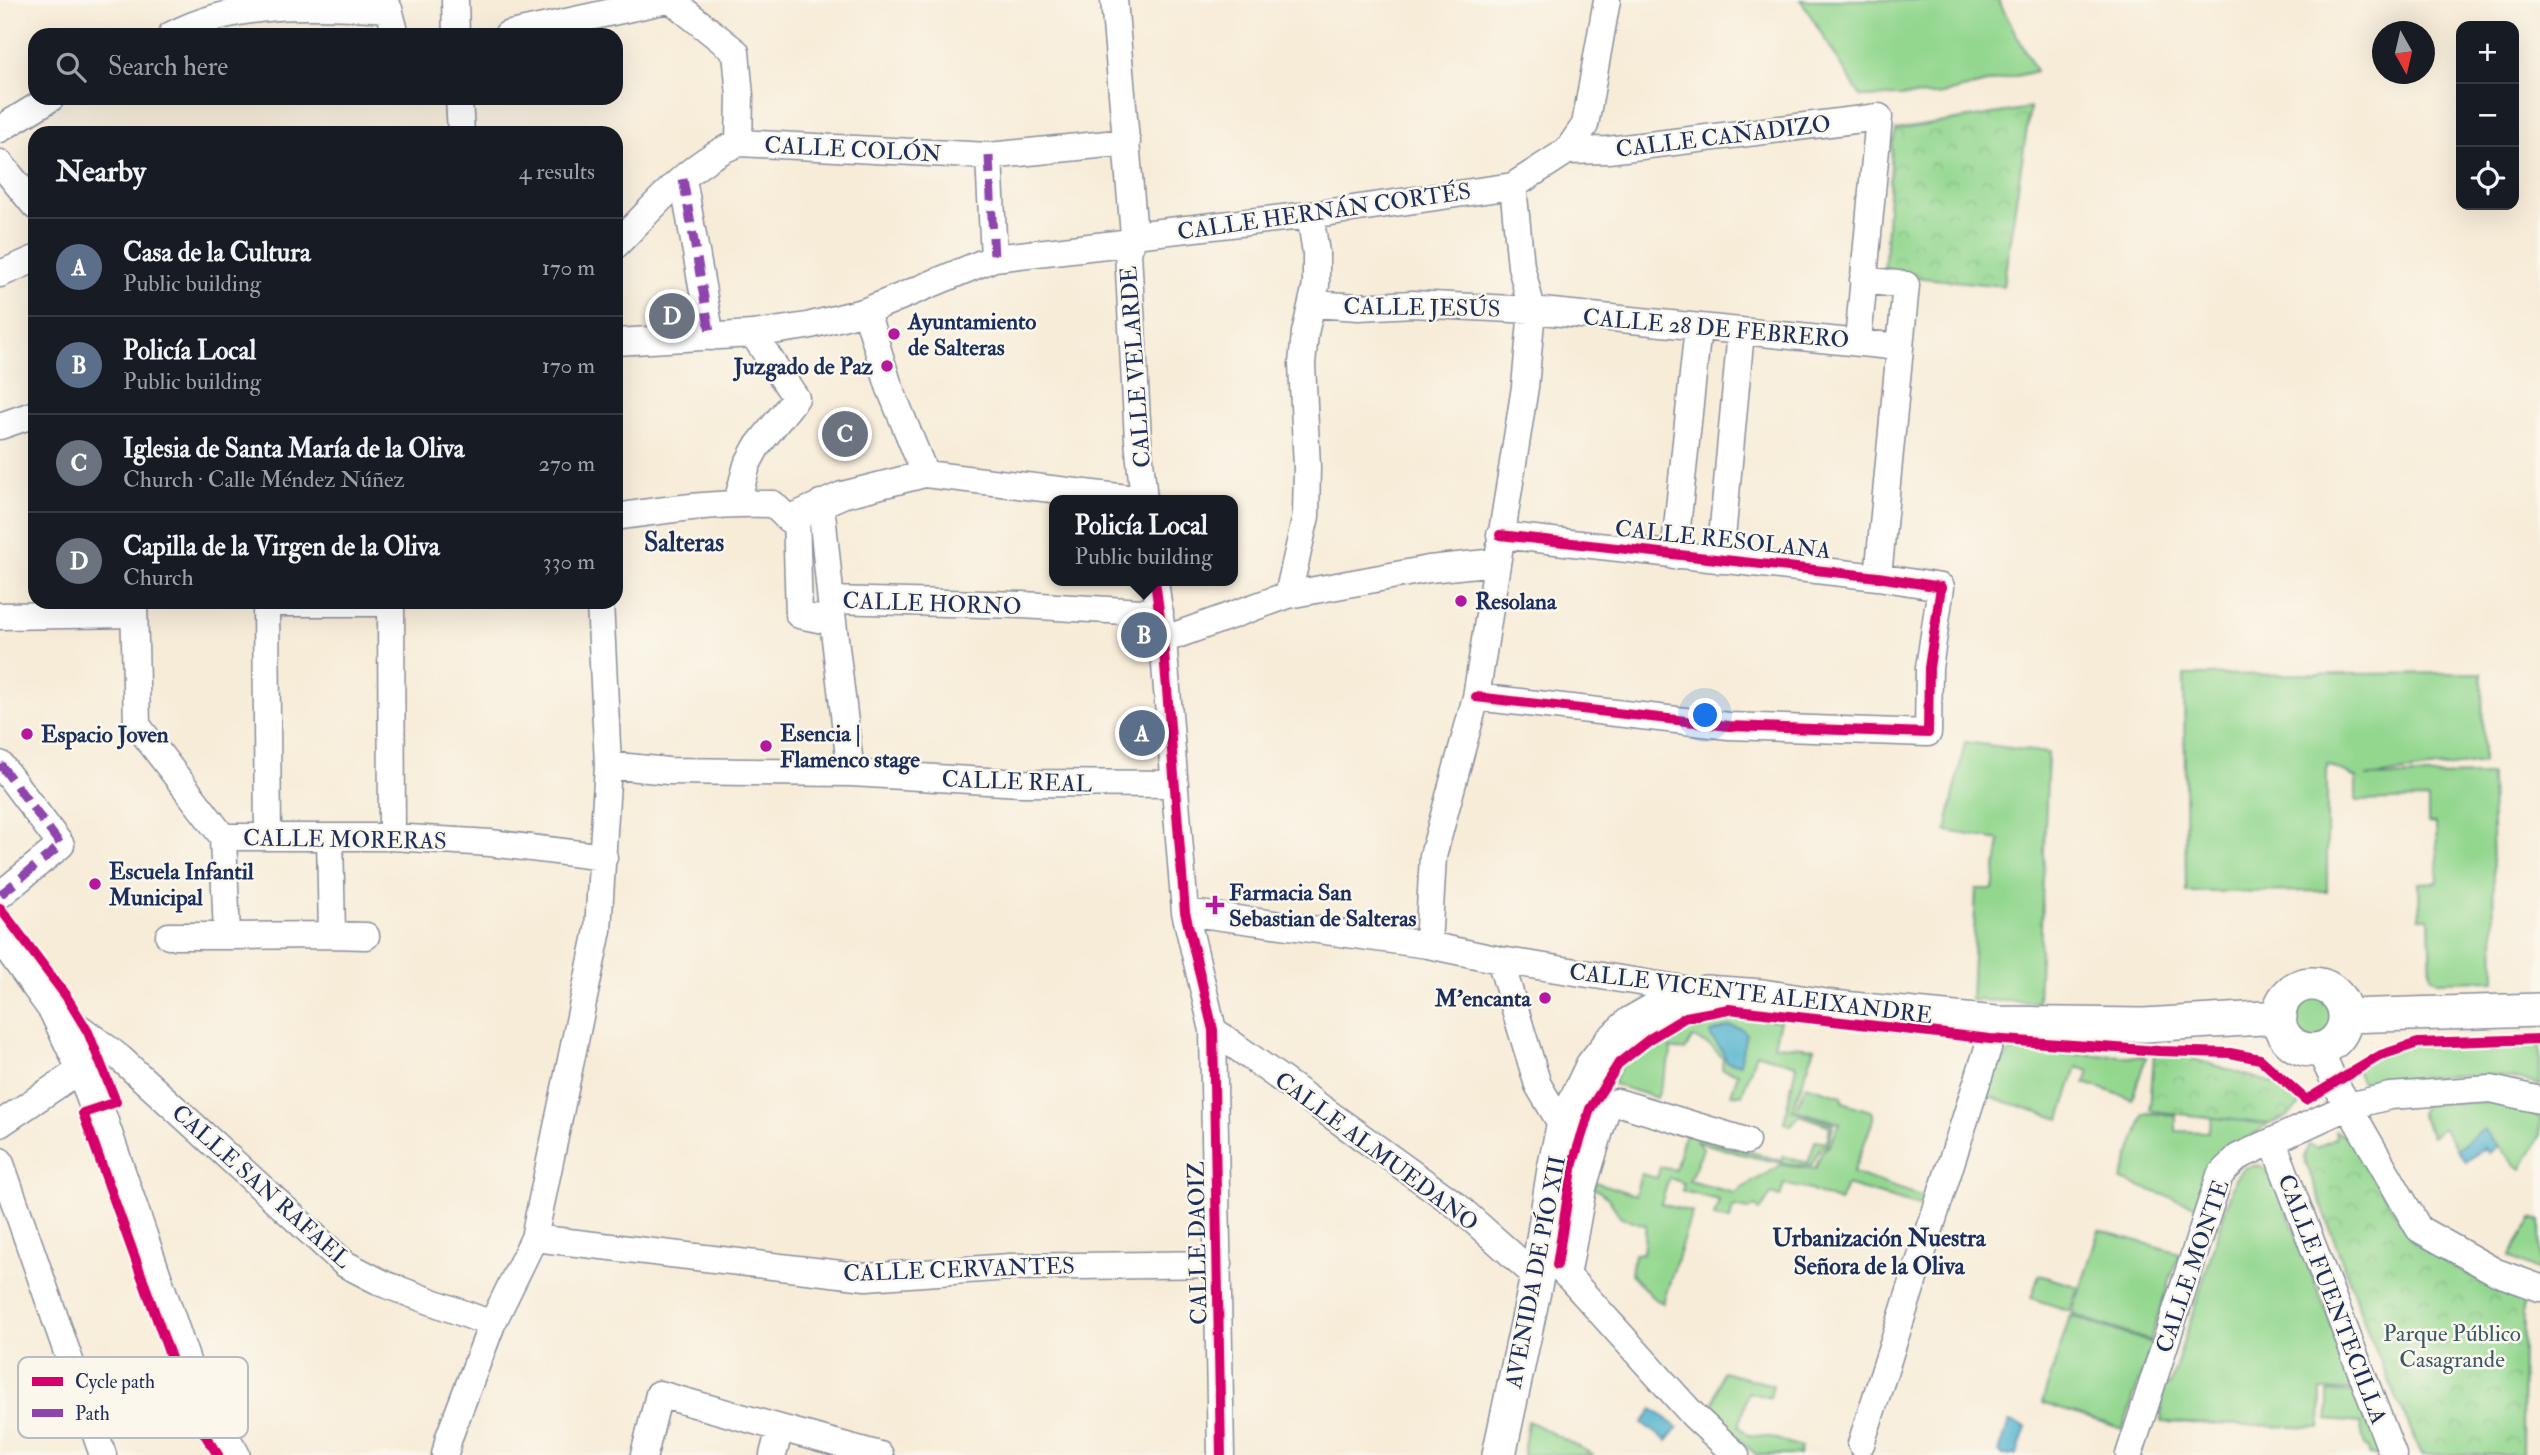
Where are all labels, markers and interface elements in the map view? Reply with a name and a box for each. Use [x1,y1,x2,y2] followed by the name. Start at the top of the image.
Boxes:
[2372,21,2435,84] north arrow
[2456,21,2519,210] map controls
[2456,21,2519,84] button: +
[28,28,623,105] search box
[52,48,90,86] icon: search
[108,51,228,83] text: Search here
[2456,84,2519,147] button: −
[1614,109,1832,164] street label: CALLE CAÑADIZO
[764,130,943,169] street label: CALLE COLÓN
[2456,147,2519,210] button: locate
[56,153,146,190] text: Nearby
[519,157,595,186] text: 4 results
[1175,177,1473,246] street label: CALLE HERNÁN CORTÉS
[123,237,311,269] text: Casa de la Cultura
[72,253,86,282] text: A
[542,253,595,282] text: 170 m
[1114,265,1157,469] street label: CALLE VELARDE
[123,269,261,298] text: Public building
[649,290,695,342] pin: D
[1343,292,1501,323] street label: CALLE JESÚS
[1582,302,1850,355] street label: CALLE 28 DE FEBRERO
[907,307,1036,362] place label: Ayuntamiento de Salteras
[886,326,902,342] marker: Ayuntamiento de Salteras
[123,335,256,367] text: Policía Local
[71,351,87,380] text: B
[542,351,595,380] text: 170 m
[733,352,874,382] place label: Juzgado de Paz
[879,358,895,374] marker: Juzgado de Paz
[123,367,261,396] text: Public building
[822,408,868,460] pin: C
[123,433,465,465] text: Iglesia de Santa María de la Oliva
[71,449,87,478] text: C
[538,449,595,478] text: 270 m
[123,465,405,494] text: Church · Calle Méndez Núñez
[1049,495,1238,586] popup
[1074,510,1208,542] text: Policía Local
[1614,514,1833,565] street label: CALLE RESOLANA
[644,527,724,559] district label: Salteras
[123,531,440,563] text: Capilla de la Virgen de la Oliva
[1074,542,1213,571] text: Public building
[70,547,88,576] text: D
[543,547,595,576] text: 330 m
[123,563,193,592] text: Church
[842,586,1022,621] street label: CALLE HORNO
[1475,587,1558,616] place label: Resolana
[1453,593,1469,609] marker: Resolana
[1121,609,1167,661] pin: B
[1688,698,1722,732] your location
[1119,707,1165,759] pin: A
[780,719,920,775] place label: Esencia | Flamenco stage
[41,720,169,750] place label: Espacio Joven
[19,726,35,742] marker: Espacio Joven
[758,738,774,754] marker: Esencia | Flamenco stage
[941,764,1093,799] street label: CALLE REAL
[243,823,447,856] street label: CALLE MORERAS
[108,857,255,913] place label: Escuela Infantil Municipal
[87,876,103,892] marker: Escuela Infantil Municipal
[1229,878,1417,933] place label: Farmacia San Sebastian de Salteras
[1207,897,1223,913] marker: Farmacia San Sebastian de Salteras
[1568,957,1934,1030] street label: CALLE VICENTE ALEIXANDRE
[1434,984,1533,1013] place label: M'encanta
[1537,990,1553,1006] marker: M'encanta
[1269,1065,1484,1237] street label: CALLE ALMUEDANO
[166,1098,358,1275] street label: CALLE SAN RAFAEL
[1499,1153,1572,1392] street label: AVENIDA DE PÍO XII
[1182,1161,1213,1325] street label: CALLE DAOIZ
[2271,1170,2394,1429] street label: CALLE FUENTECILLA
[2149,1176,2236,1356] street label: CALLE MONTE
[1772,1223,1987,1282] district label: Urbanización Nuestra Señora de la Oliva
[843,1251,1075,1288] street label: CALLE CERVANTES
[2383,1319,2521,1374] park label: Parque Público Casagrande
[18,1357,248,1438] legend
[75,1370,155,1395] text: Cycle path
[75,1402,110,1426] text: Path

